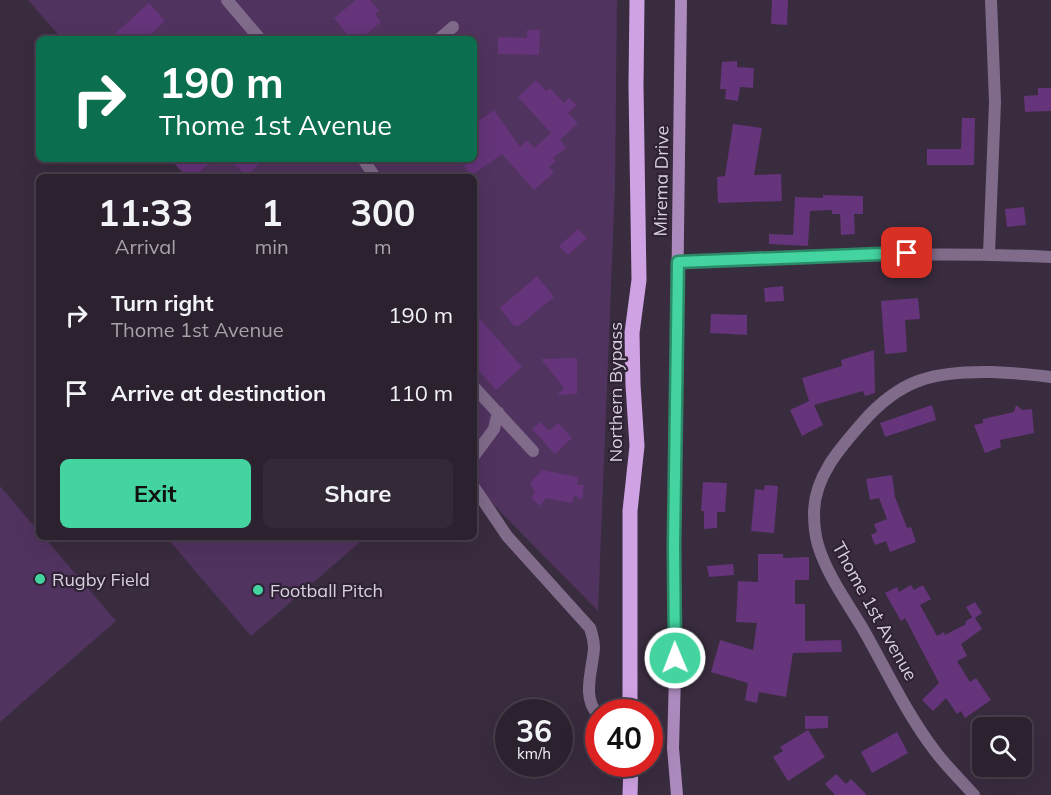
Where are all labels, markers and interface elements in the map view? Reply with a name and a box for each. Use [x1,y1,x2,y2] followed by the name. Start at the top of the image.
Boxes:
[159,56,284,109] text: 190 m
[60,60,138,138] icon: right
[159,108,392,142] text: Thome 1st Avenue
[649,125,673,237] street label: Mirema Drive
[98,190,193,235] text: 11:33
[261,190,283,235] text: 1
[350,190,415,235] text: 300
[881,227,932,278] pin
[115,234,176,259] text: Arrival
[255,234,289,259] text: min
[374,234,392,259] text: m
[890,236,923,269] icon: arrive
[111,289,214,317] text: Turn right
[60,299,93,332] icon: right
[388,301,453,329] text: 190 m
[111,317,284,342] text: Thome 1st Avenue
[604,322,627,462] street label: Northern Bypass
[60,377,93,410] icon: arrive
[111,379,326,407] text: Arrive at destination
[388,379,453,407] text: 110 m
[60,459,251,528] button: Exit
[263,459,453,528] button: Share
[827,537,923,685] street label: Thome 1st Avenue
[52,568,150,591] place label: Rugby Field
[33,572,47,586] marker: Rugby Field
[270,579,383,602] place label: Football Pitch
[251,583,265,597] marker: Football Pitch
[643,626,707,690] position arrow
[585,699,663,777] speed limit sign: 40
[516,712,552,750] text: 36
[972,717,1032,777] map controls
[972,717,1032,777] button: search
[517,744,551,763] text: km/h

